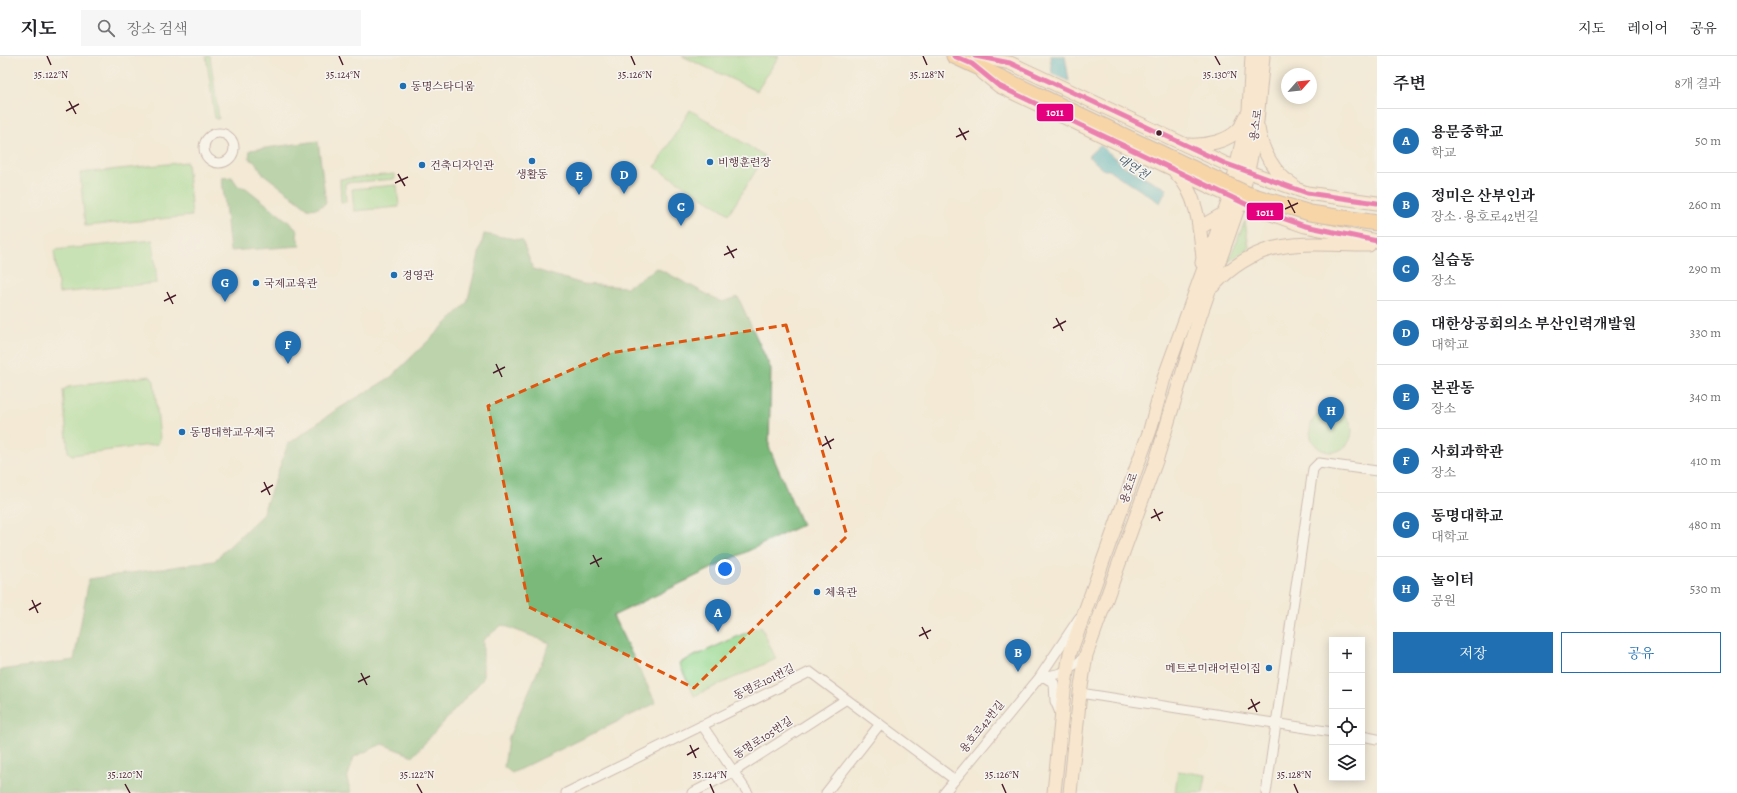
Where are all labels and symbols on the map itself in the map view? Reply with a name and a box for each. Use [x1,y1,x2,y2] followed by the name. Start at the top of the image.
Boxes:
[34,68,68,81] text: 35.122°N
[326,68,360,81] text: 35.124°N
[618,68,652,81] text: 35.126°N
[910,68,944,81] text: 35.128°N
[1203,68,1237,81] text: 35.130°N
[1281,68,1317,104] north arrow
[411,79,475,94] place label: 동명스타디움
[398,81,408,91] marker: 동명스타디움
[1036,103,1074,122] line badge: 1011
[1046,105,1064,120] text: 1011
[1246,108,1266,142] street label: 용소로
[1154,128,1164,138] unlabelled marker
[1114,151,1153,184] water label: 대연천
[718,155,772,170] place label: 비행훈련장
[527,156,537,166] marker: 생활동
[705,157,715,167] marker: 비행훈련장
[430,158,494,173] place label: 건축디자인관
[417,160,427,170] marker: 건축디자인관
[611,161,637,194] pin: D
[566,162,592,195] pin: E
[516,167,548,182] place label: 생활동
[668,193,694,226] pin: C
[1246,202,1284,221] line badge: 1011
[1256,205,1274,220] text: 1011
[402,268,434,283] place label: 경영관
[212,269,238,302] pin: G
[389,270,399,280] marker: 경영관
[264,276,318,291] place label: 국제교육관
[251,278,261,288] marker: 국제교육관
[275,331,301,364] pin: F
[1318,397,1344,430] pin: H
[190,425,275,440] place label: 동명대학교우체국
[177,427,187,437] marker: 동명대학교우체국
[1116,470,1142,506] street label: 용호로
[715,559,735,579] your location
[825,585,857,600] place label: 체육관
[812,587,822,597] marker: 체육관
[705,599,731,632] pin: A
[1005,639,1031,672] pin: B
[731,661,797,703] street label: 동명로101번길
[1165,661,1261,676] place label: 메트로미래어린이집
[1264,663,1274,673] marker: 메트로미래어린이집
[956,698,1008,756] street label: 용호로42번길
[731,713,795,763] street label: 동명로105번길
[107,768,143,781] text: 35.120°N
[400,768,434,781] text: 35.122°N
[693,768,727,781] text: 35.124°N
[985,768,1019,781] text: 35.126°N
[1277,768,1311,781] text: 35.128°N

